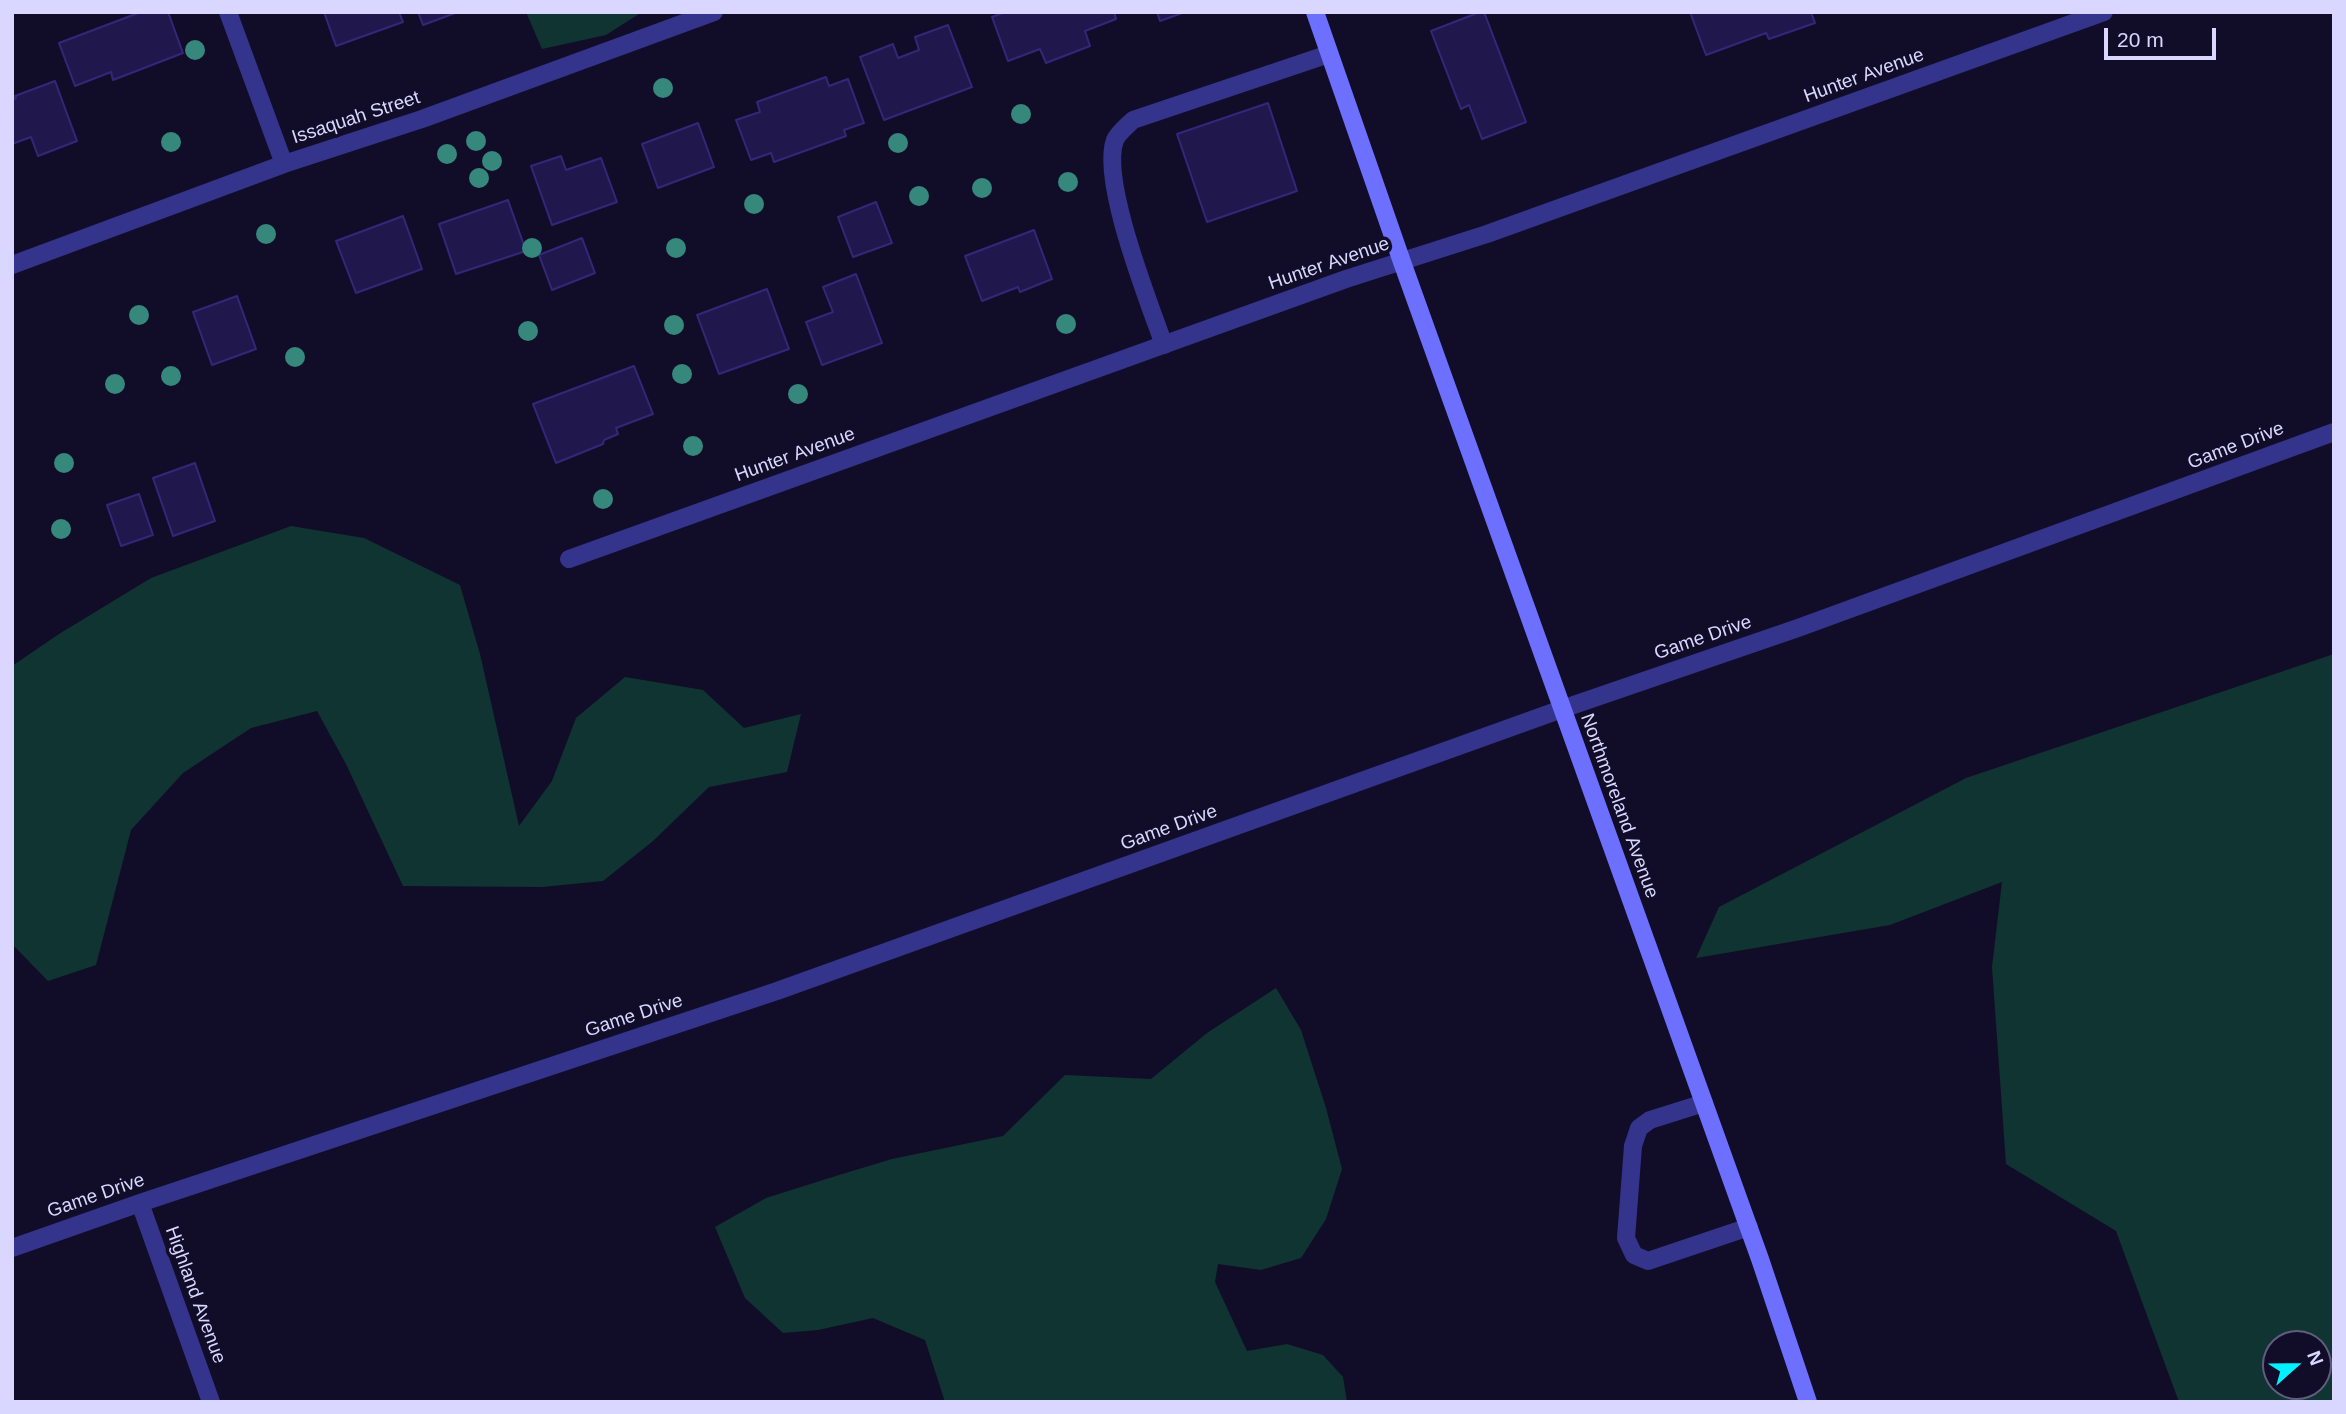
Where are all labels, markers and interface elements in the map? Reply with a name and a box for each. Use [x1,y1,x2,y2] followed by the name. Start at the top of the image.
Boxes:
[2108,14,2220,58] scale bar
[2117,28,2164,51] text: 20 m
[1801,44,1927,108] street label: Hunter Avenue
[289,87,423,149] street label: Issaquah Street
[1266,233,1392,295] street label: Hunter Avenue
[2185,417,2287,475] street label: Game Drive
[732,423,858,487] street label: Hunter Avenue
[1651,611,1755,665] street label: Game Drive
[1575,710,1663,902] street label: Northmoreland Avenue
[1117,800,1221,856] street label: Game Drive
[582,989,686,1043] street label: Game Drive
[44,1169,148,1223] street label: Game Drive
[160,1223,230,1367] street label: Highland Avenue
[2262,1330,2332,1400] north arrow
[2303,1348,2327,1368] text: N

